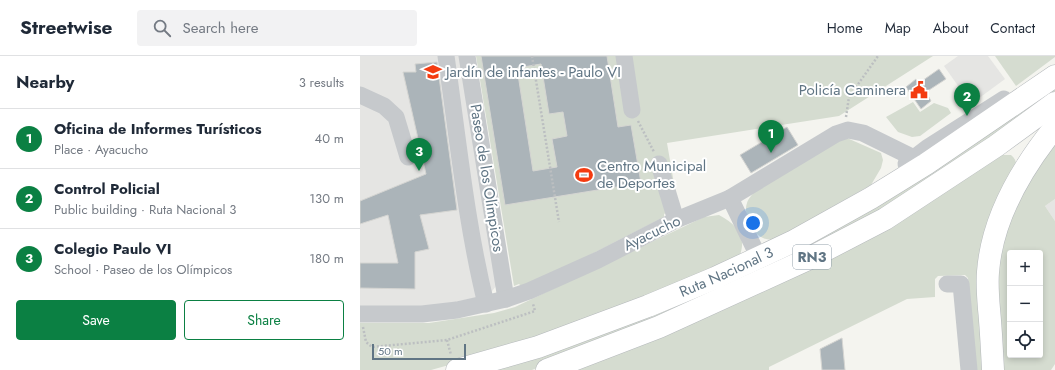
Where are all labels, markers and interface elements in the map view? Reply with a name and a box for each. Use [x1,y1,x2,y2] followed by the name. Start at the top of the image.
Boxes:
[137,10,417,46] search box
[20,14,113,41] text: Streetwise
[151,17,173,39] icon: search
[183,17,258,39] text: Search here
[827,18,863,38] text: Home
[885,18,911,38] text: Map
[933,18,968,38] text: About
[990,18,1035,38] text: Contact
[444,61,621,83] place label: Jardín de infantes - Paulo VI
[423,62,443,82] school or university icon: Jardín de infantes - Paulo VI
[16,70,74,94] text: Nearby
[299,73,344,92] text: 3 results
[799,79,906,101] place label: Policía Caminera
[909,80,929,100] public building icon: Policía Caminera
[954,83,980,116] pin: 2
[464,103,510,253] street label: Paseo de los Olímpicos
[54,118,262,140] text: Oficina de Informes Turísticos
[758,120,784,153] pin: 1
[26,129,32,148] text: 1
[315,129,344,148] text: 40 m
[406,138,432,171] pin: 3
[54,140,148,159] text: Place · Ayacucho
[597,155,706,194] place label: Centro Municipal de Deportes
[574,165,594,185] sports icon: Centro Municipal de Deportes
[54,178,160,200] text: Control Policial
[25,189,33,208] text: 2
[309,189,344,208] text: 130 m
[54,200,236,219] text: Public building · Ruta Nacional 3
[620,210,684,256] street label: Ayacucho
[743,213,763,233] your location
[54,238,171,260] text: Colegio Paulo VI
[676,241,777,303] street label: Ruta Nacional 3
[793,245,831,269] road number: RN3
[25,249,33,268] text: 3
[309,249,344,268] text: 180 m
[1007,250,1043,358] map controls
[1007,250,1043,286] button: +
[54,260,232,279] text: School · Paseo de los Olímpicos
[1007,286,1043,322] button: −
[16,300,176,340] button: Save
[184,300,344,340] button: Share
[1007,322,1043,358] button: locate
[372,342,466,361] scale bar
[378,343,403,359] text: 50 m

